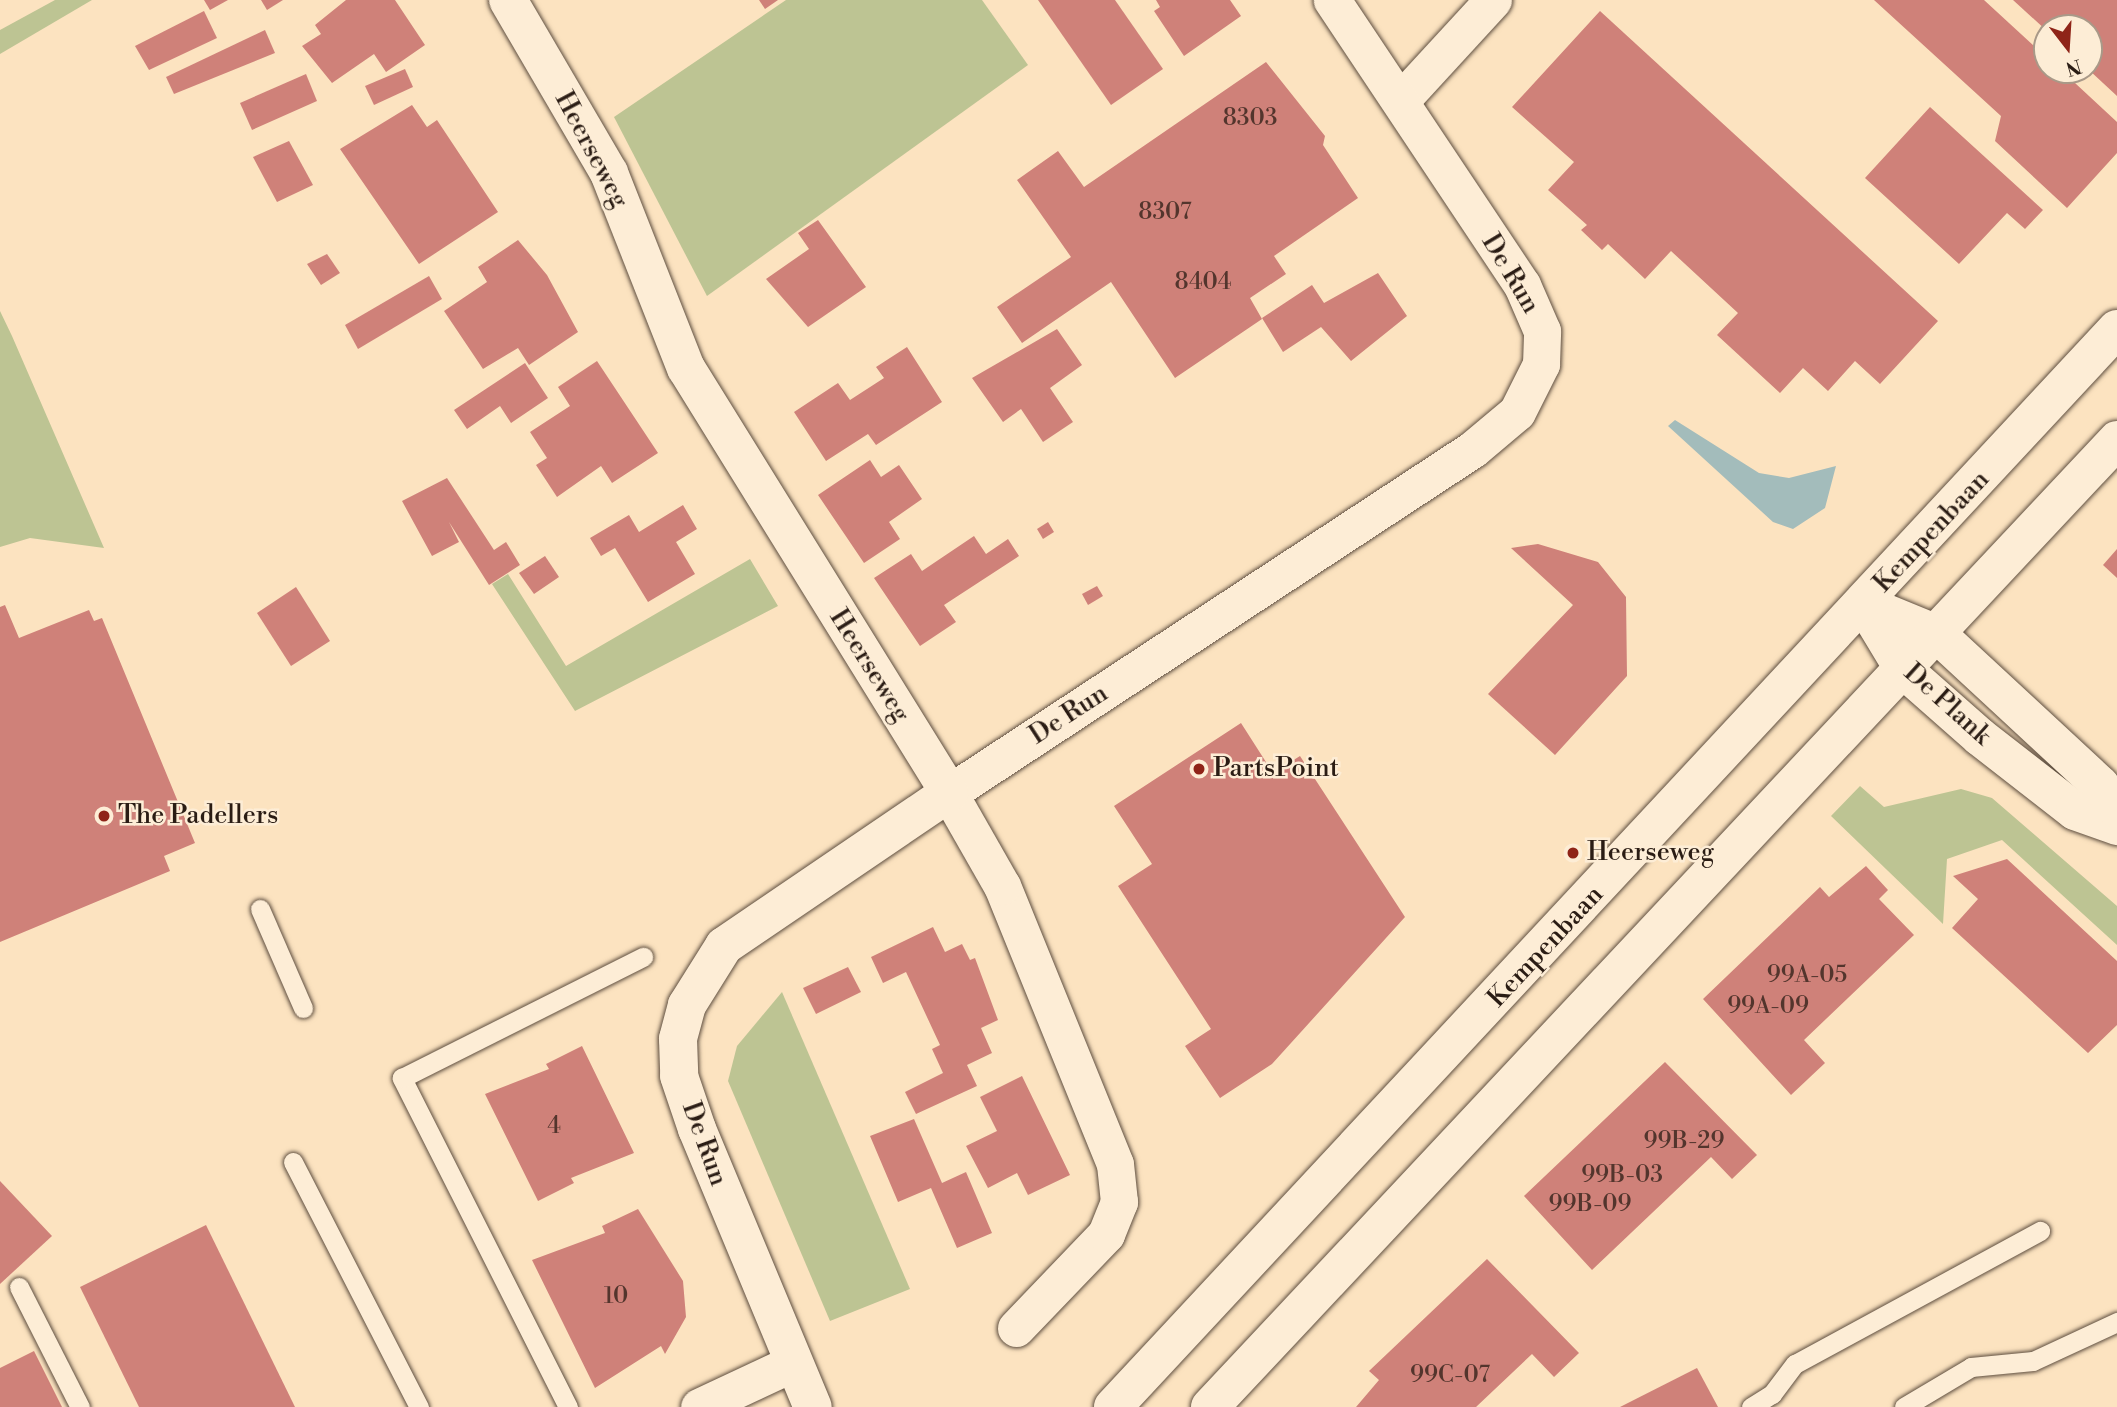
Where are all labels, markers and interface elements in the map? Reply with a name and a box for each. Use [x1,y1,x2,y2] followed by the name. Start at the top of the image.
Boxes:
[2033,14,2103,84] north arrow
[2063,53,2084,81] text: N
[547,87,635,213] street label: Heerseweg
[1223,104,1277,132] house number: 8303
[1138,198,1192,226] house number: 8307
[1474,229,1546,319] street label: De Run
[1174,268,1232,296] house number: 8404
[1868,465,1996,599] street label: Kempenbaan
[822,604,916,728] street label: Heerseweg
[1897,658,1997,752] street label: De Plank
[1024,678,1114,752] street label: De Run
[1213,753,1339,785] place label: PartsPoint
[1191,761,1207,777] marker: PartsPoint
[118,800,278,832] place label: The Padellers
[96,808,112,824] marker: The Padellers
[1587,837,1714,869] place label: Heerseweg
[1565,845,1581,861] marker: Heerseweg
[1482,880,1610,1014] street label: Kempenbaan
[1767,961,1847,989] house number: 99A-05
[1727,992,1809,1020] house number: 99A-09
[674,1098,734,1190] street label: De Run
[547,1112,561,1140] house number: 4
[1644,1127,1724,1155] house number: 99B-29
[1581,1161,1663,1189] house number: 99B-03
[1549,1190,1631,1218] house number: 99B-09
[604,1282,628,1310] house number: 10
[1410,1361,1490,1389] house number: 99C-07

